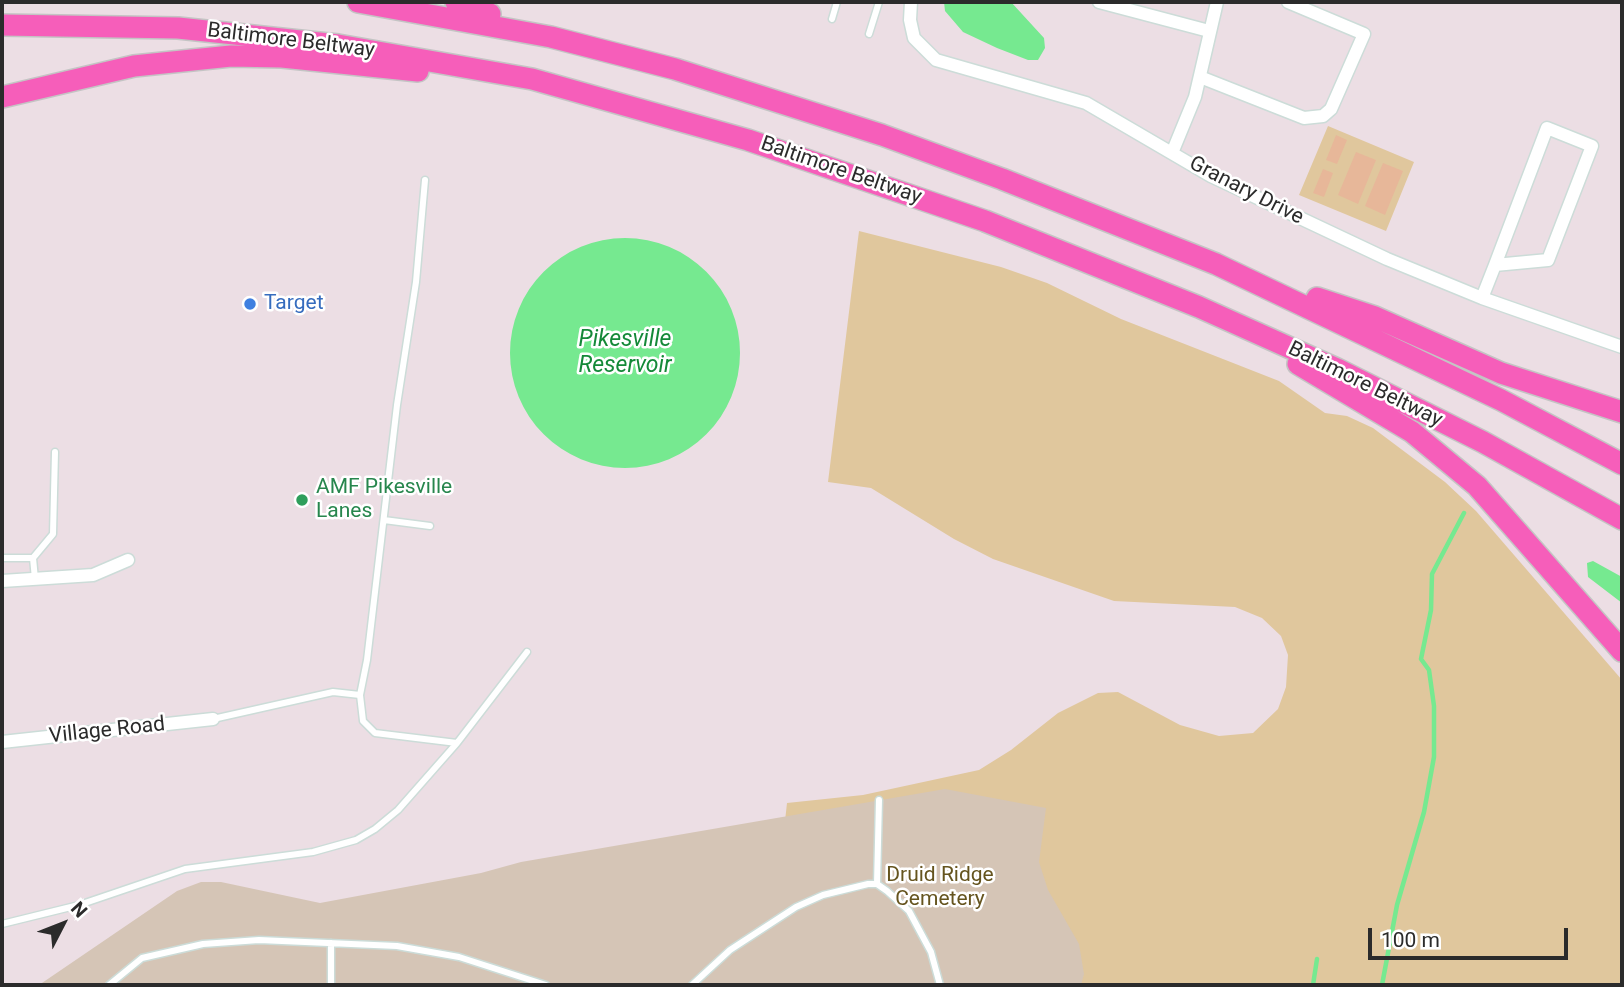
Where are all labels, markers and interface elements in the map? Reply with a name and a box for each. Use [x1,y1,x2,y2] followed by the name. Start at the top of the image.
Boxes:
[206,18,376,64] street label: Baltimore Beltway
[757,132,925,210] street label: Baltimore Beltway
[1185,151,1307,231] street label: Granary Drive
[264,291,324,317] place label: Target
[242,296,258,312] marker: Target
[578,326,672,380] water label: Pikesville Reservoir
[1284,337,1446,433] street label: Baltimore Beltway
[316,475,452,525] place label: AMF Pikesville Lanes
[294,492,310,508] marker: AMF Pikesville Lanes
[48,712,166,750] street label: Village Road
[886,863,994,913] park label: Druid Ridge Cemetery
[28,889,98,959] north arrow
[66,897,92,922] text: N
[1372,914,1572,958] scale bar
[1381,928,1440,952] text: 100 m

